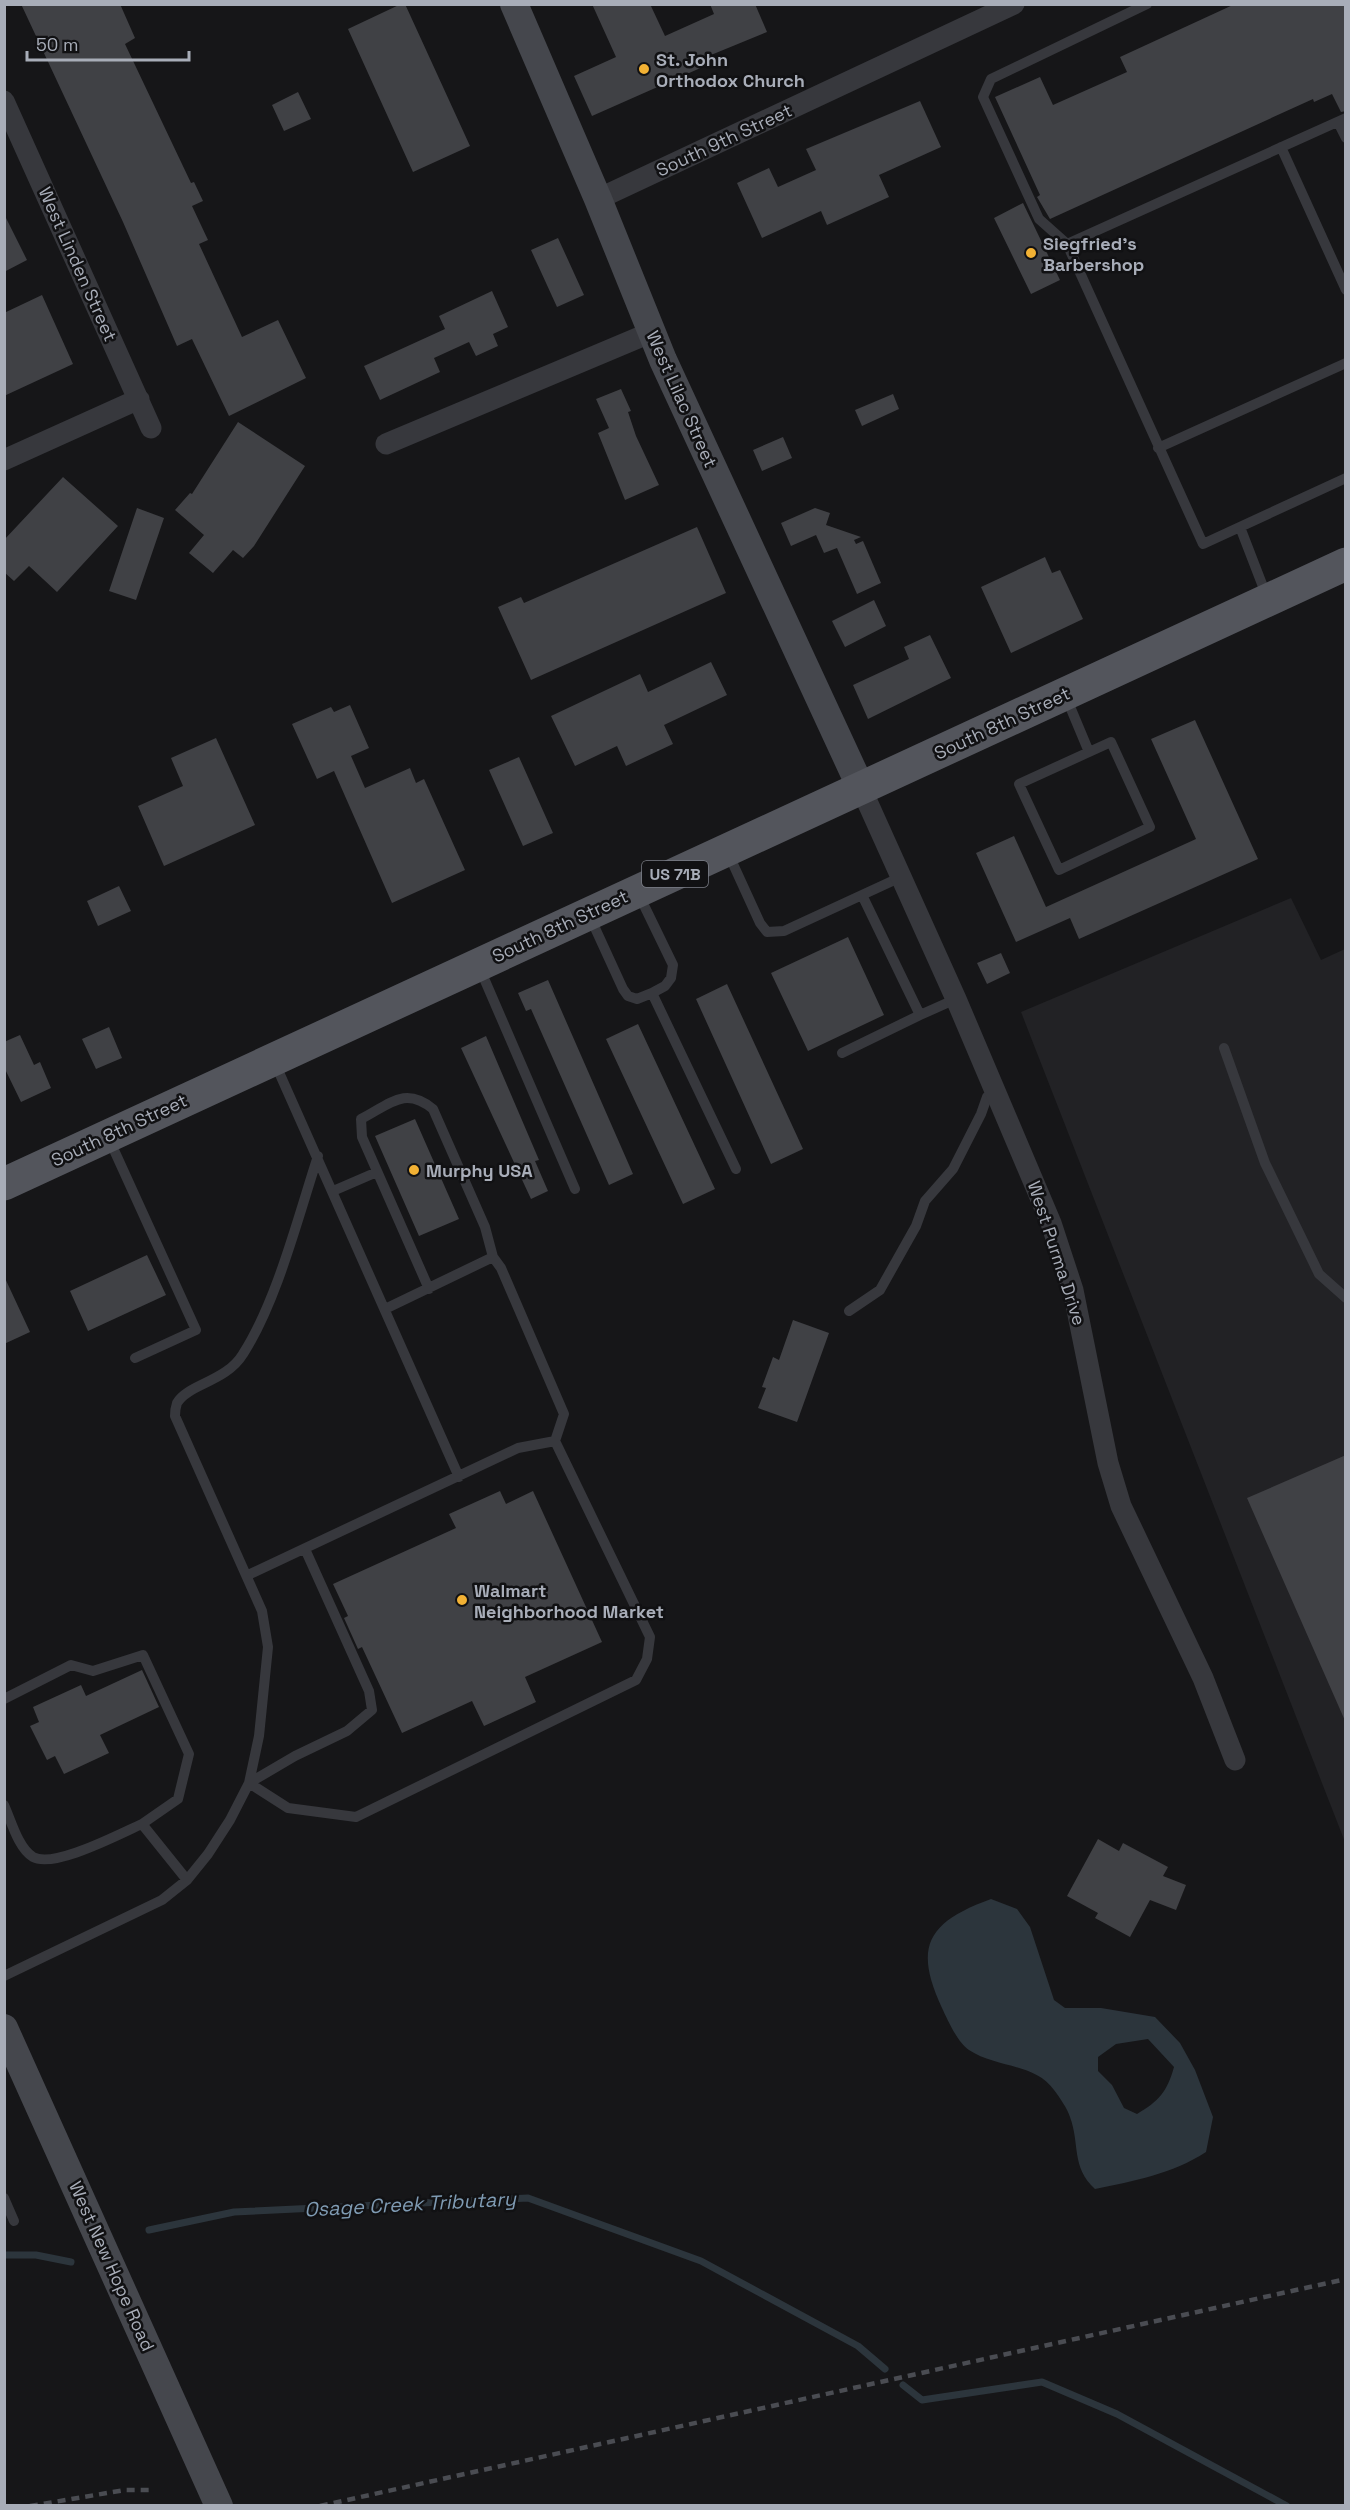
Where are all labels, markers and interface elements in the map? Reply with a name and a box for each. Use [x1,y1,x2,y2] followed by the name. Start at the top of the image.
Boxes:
[27,24,189,62] scale bar
[36,33,78,56] text: 50 m
[656,48,805,92] place label: St. John Orthodox Church
[637,62,651,76] marker: St. John Orthodox Church
[652,98,796,182] street label: South 9th Street
[34,183,122,345] street label: West Linden Street
[1043,232,1144,276] place label: Siegfried’s Barbershop
[1024,246,1038,260] marker: Siegfried’s Barbershop
[641,327,723,471] street label: West Lilac Street
[930,681,1074,765] street label: South 8th Street
[642,861,708,887] road number: US 71B
[488,884,632,968] street label: South 8th Street
[47,1088,191,1172] street label: South 8th Street
[426,1159,533,1182] place label: Murphy USA
[407,1163,421,1177] marker: Murphy USA
[1023,1178,1091,1328] street label: West Purma Drive
[474,1579,664,1623] place label: Walmart Neighborhood Market
[455,1593,469,1607] marker: Walmart Neighborhood Market
[64,2177,160,2355] street label: West New Hope Road
[303,2185,518,2223] water label: Osage Creek Tributary

